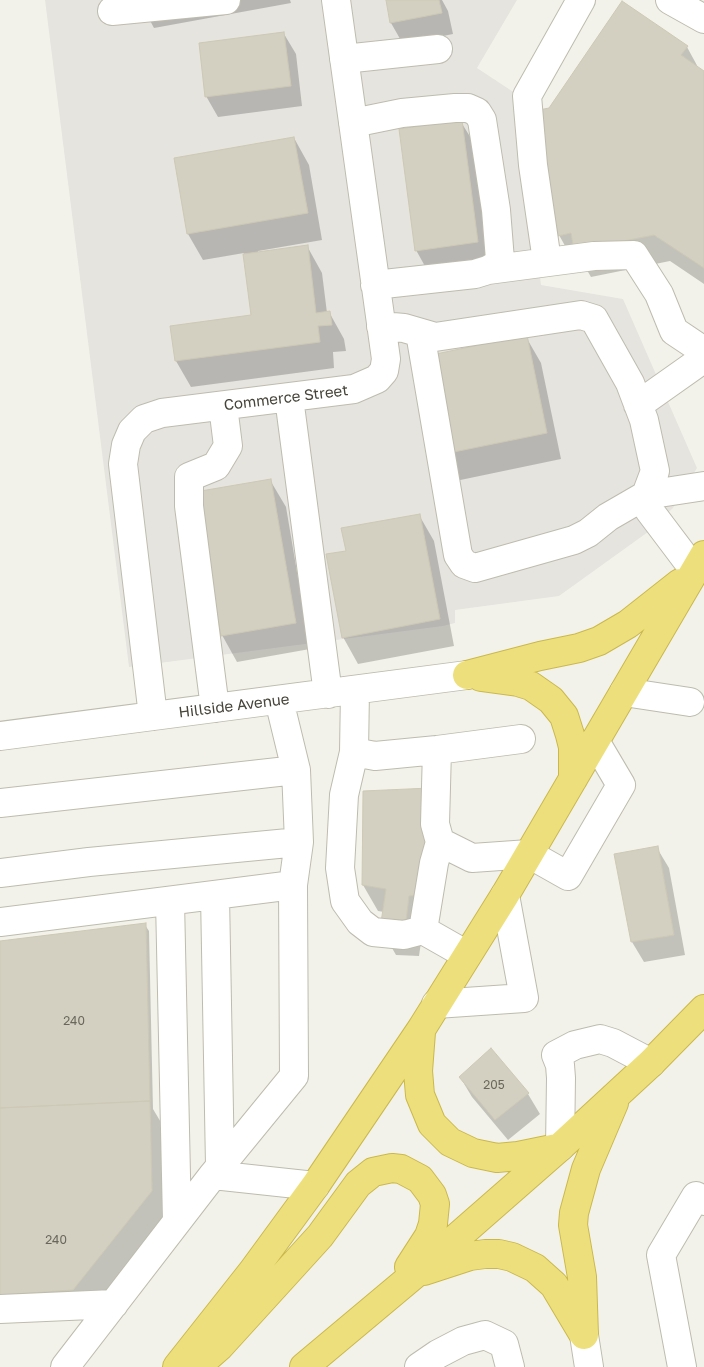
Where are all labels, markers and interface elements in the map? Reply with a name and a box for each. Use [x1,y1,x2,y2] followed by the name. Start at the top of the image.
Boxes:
[223,381,349,415] street label: Commerce Street
[178,690,290,722] street label: Hillside Avenue
[63,1014,85,1028] house number: 240
[483,1078,505,1092] house number: 205
[45,1233,67,1247] house number: 240

